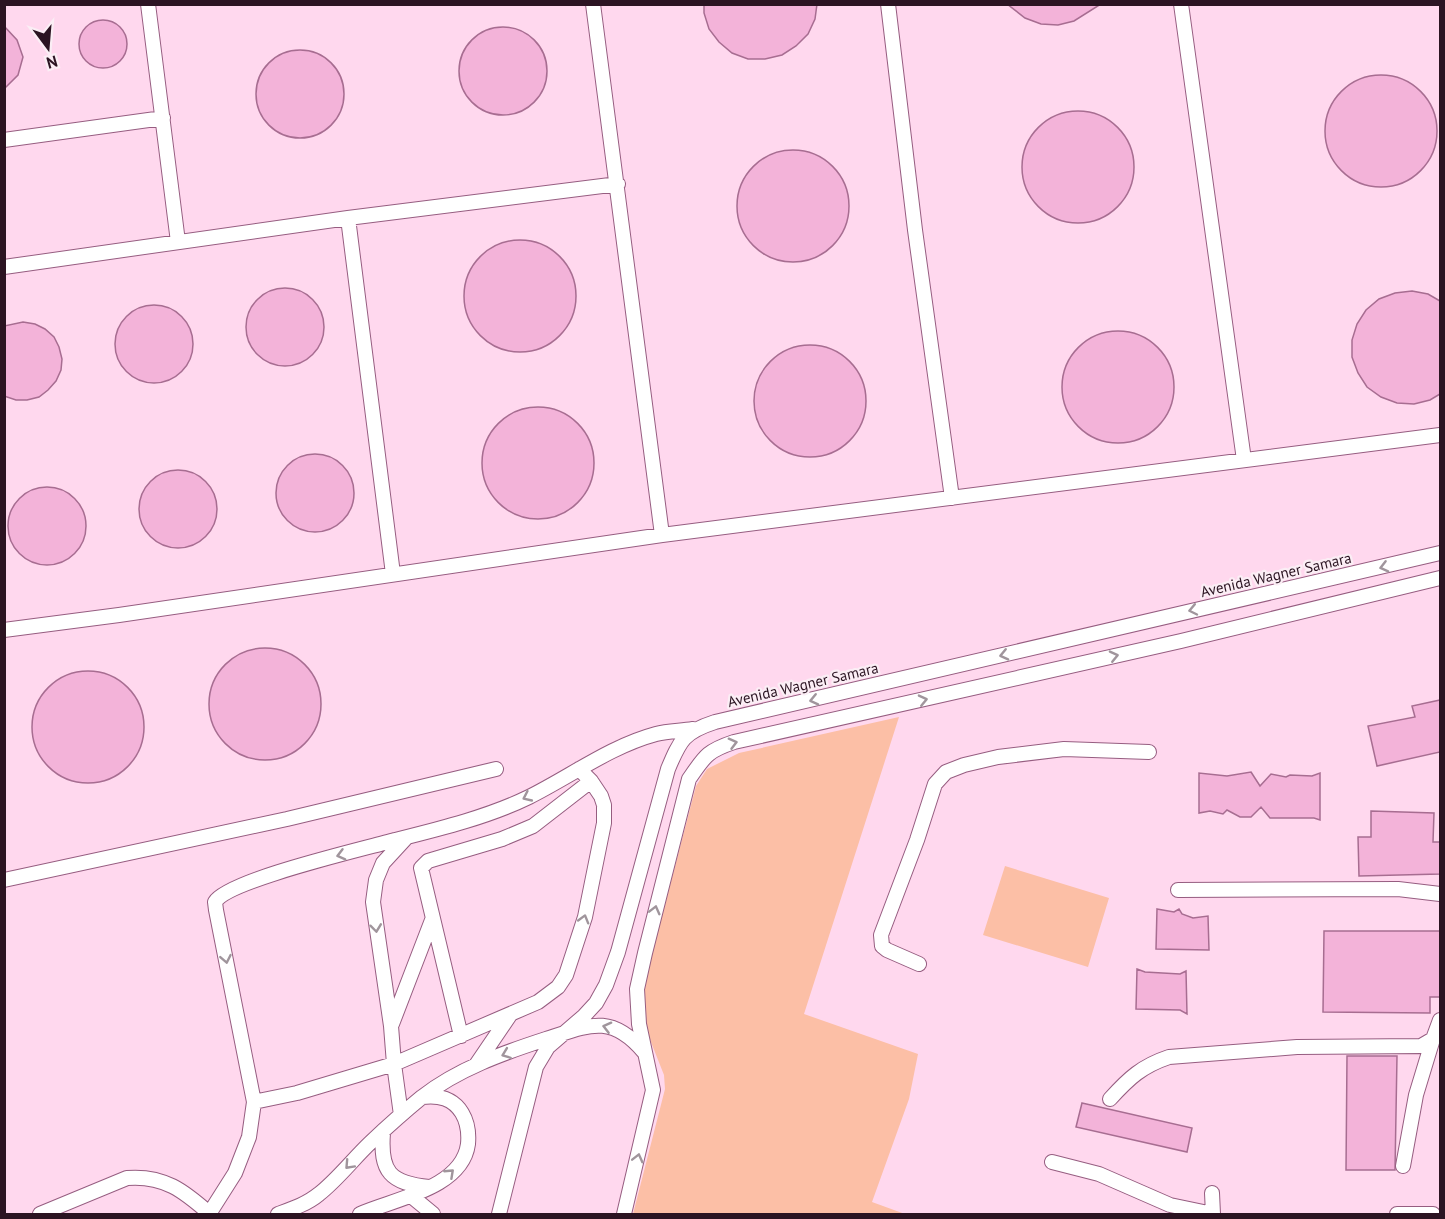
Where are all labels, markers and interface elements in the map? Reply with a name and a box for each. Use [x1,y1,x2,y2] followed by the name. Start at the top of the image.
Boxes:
[18,18,78,78] north arrow
[44,51,60,73] text: N
[1199,548,1353,601] street label: Avenida Wagner Samara
[1379,560,1389,573] one-way arrow
[1189,603,1199,616] one-way arrow
[999,647,1009,660] one-way arrow
[1108,651,1118,664] one-way arrow
[726,658,880,711] street label: Avenida Wagner Samara
[809,693,819,706] one-way arrow
[918,694,928,707] one-way arrow
[728,738,738,750] one-way arrow
[523,789,534,801] one-way arrow
[336,847,346,860] one-way arrow
[648,905,661,915] one-way arrow
[577,915,589,925] one-way arrow
[369,923,382,933] one-way arrow
[219,954,232,964] one-way arrow
[603,1022,613,1035] one-way arrow
[501,1047,512,1059] one-way arrow
[630,1153,643,1163] one-way arrow
[345,1158,356,1169] one-way arrow
[444,1169,454,1180] one-way arrow

